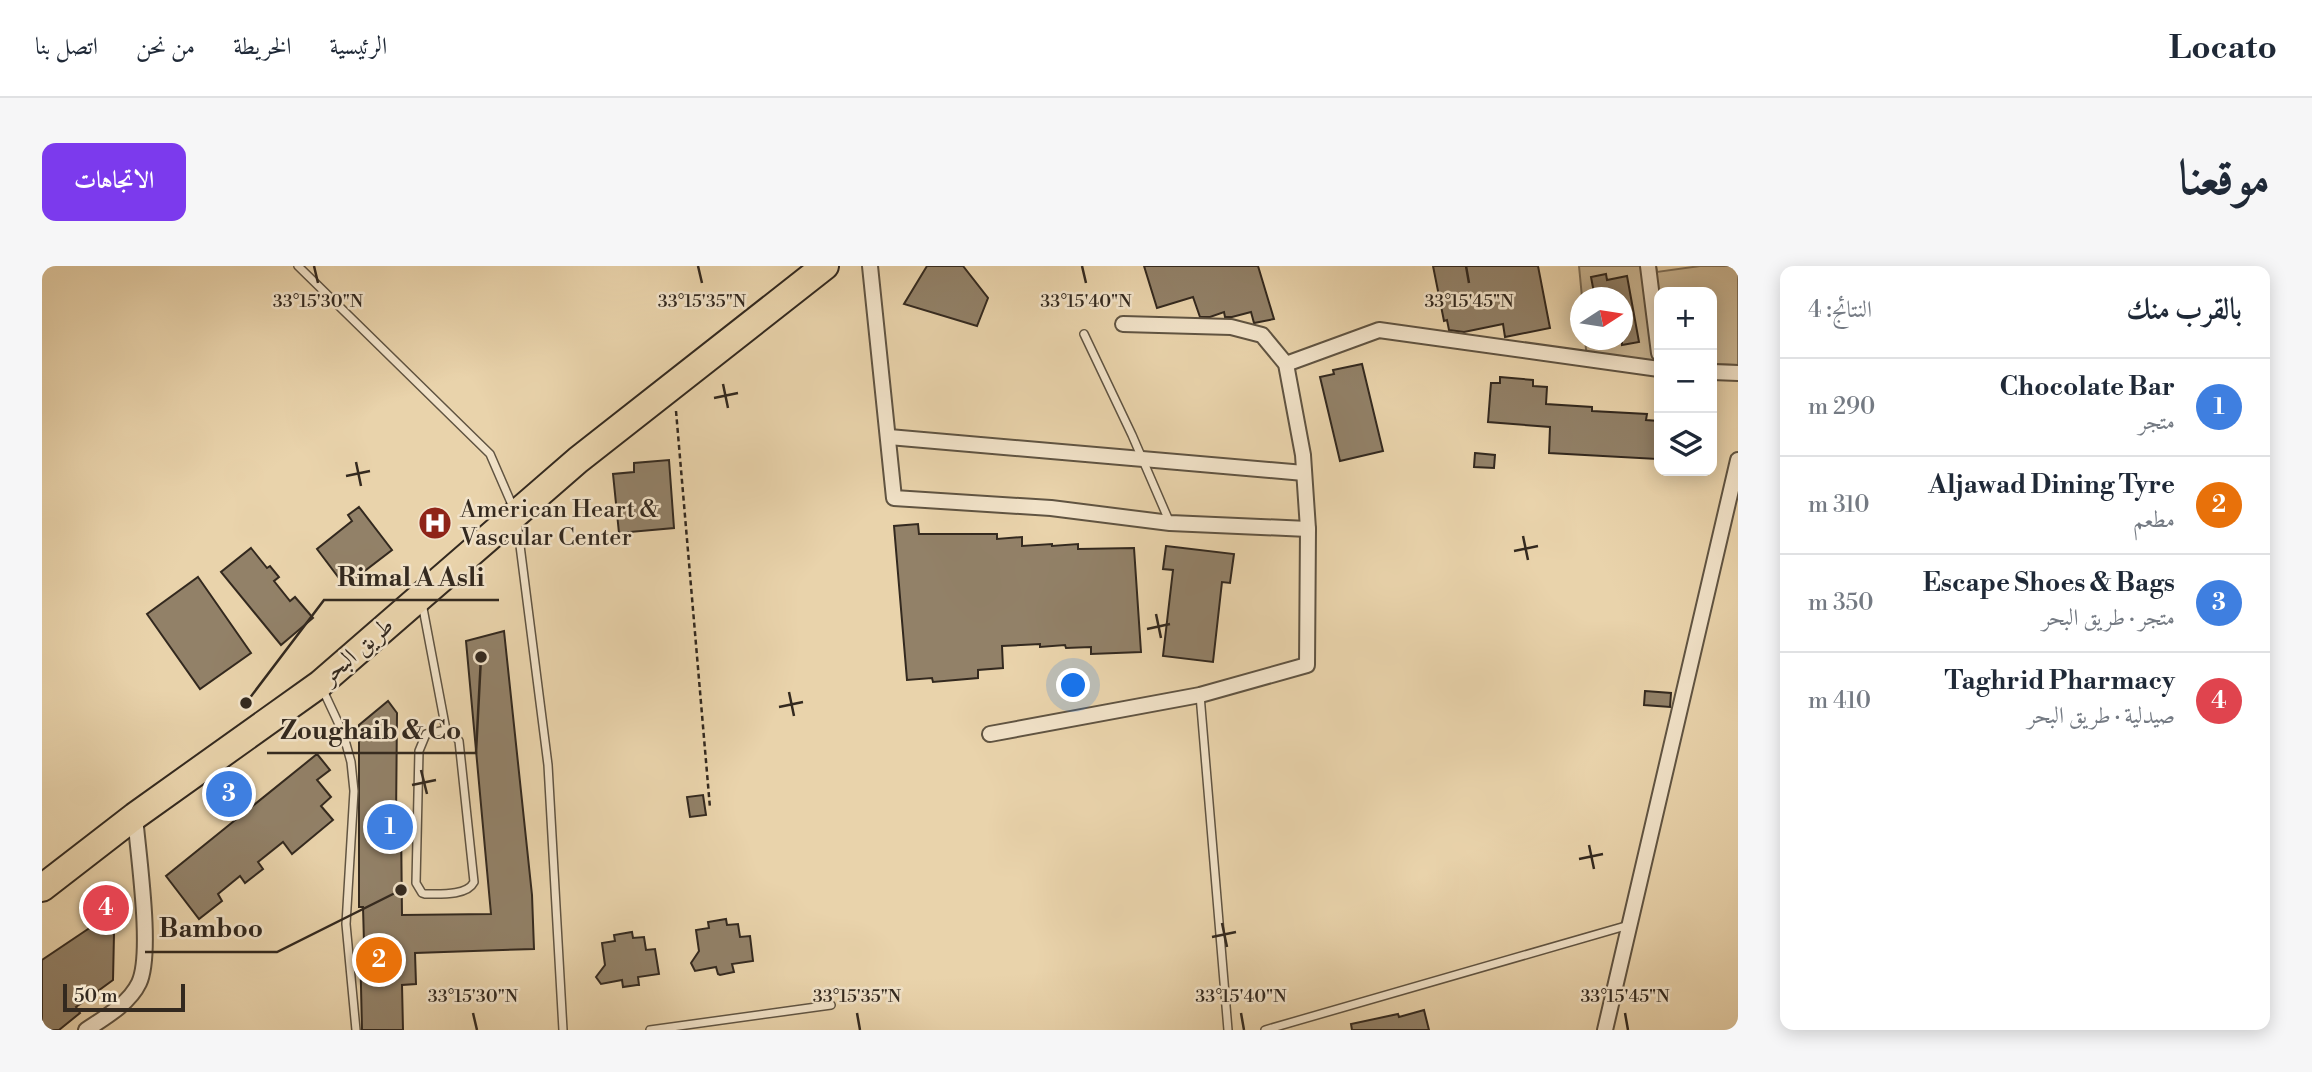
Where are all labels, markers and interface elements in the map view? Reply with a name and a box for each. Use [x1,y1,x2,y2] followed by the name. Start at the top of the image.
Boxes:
[2169,28,2277,69] text: Locato
[35,32,98,62] text: اتصل بنا
[136,32,195,62] text: من نحن
[233,32,292,62] text: الخريطة
[330,32,387,62] text: الرئيسية
[42,143,186,221] button: الاتجاهات
[2178,149,2270,210] text: موقعنا
[1570,287,1633,350] north arrow
[1654,287,1717,476] map controls
[1654,287,1717,350] button: +
[273,290,364,313] text: 33°15'30"N
[658,290,747,313] text: 33°15'35"N
[1040,290,1132,313] text: 33°15'40"N
[1424,290,1514,313] text: 33°15'45"N
[2126,291,2242,329] text: بالقرب منك
[1808,296,1872,324] text: النتائج: 4
[1654,350,1717,413] button: −
[2000,371,2175,403] text: Chocolate Bar
[1808,393,1875,421] text: 290 m
[2213,393,2225,421] text: 1
[2139,408,2175,436] text: متجر
[1654,413,1717,476] button: layers
[1928,469,2175,501] text: Aljawad Dining Tyre
[1808,491,1869,519] text: 310 m
[2212,491,2226,519] text: 2
[459,495,659,553] place label: American Heart & Vascular Center
[416,504,454,542] hospital icon: American Heart & Vascular Center
[2133,506,2175,534] text: مطعم
[324,553,499,600] callout: Rimal A Asli
[337,562,485,594] text: Rimal A Asli
[1923,567,2175,599] text: Escape Shoes & Bags
[1808,589,1874,617] text: 350 m
[2212,589,2226,617] text: 3
[2042,604,2175,632] text: متجر · طريق البحر
[313,611,400,693] street label: طريق البحر
[1945,665,2175,697] text: Taghrid Pharmacy
[1056,668,1090,702] your location
[1808,687,1871,715] text: 410 m
[2211,687,2227,715] text: 4
[2028,702,2175,730] text: صيدلية · طريق البحر
[267,706,476,753] callout: Zoughaib & Co
[281,715,461,747] text: Zoughaib & Co
[206,768,252,820] pin: 3
[367,801,413,853] pin: 1
[83,882,129,934] pin: 4
[145,905,277,952] callout: Bamboo
[159,913,263,945] text: Bamboo
[356,934,402,986] pin: 2
[63,981,186,1013] scale bar
[74,984,118,1008] text: 50 m
[428,985,519,1008] text: 33°15'30"N
[813,985,902,1008] text: 33°15'35"N
[1195,985,1287,1008] text: 33°15'40"N
[1580,985,1670,1008] text: 33°15'45"N

